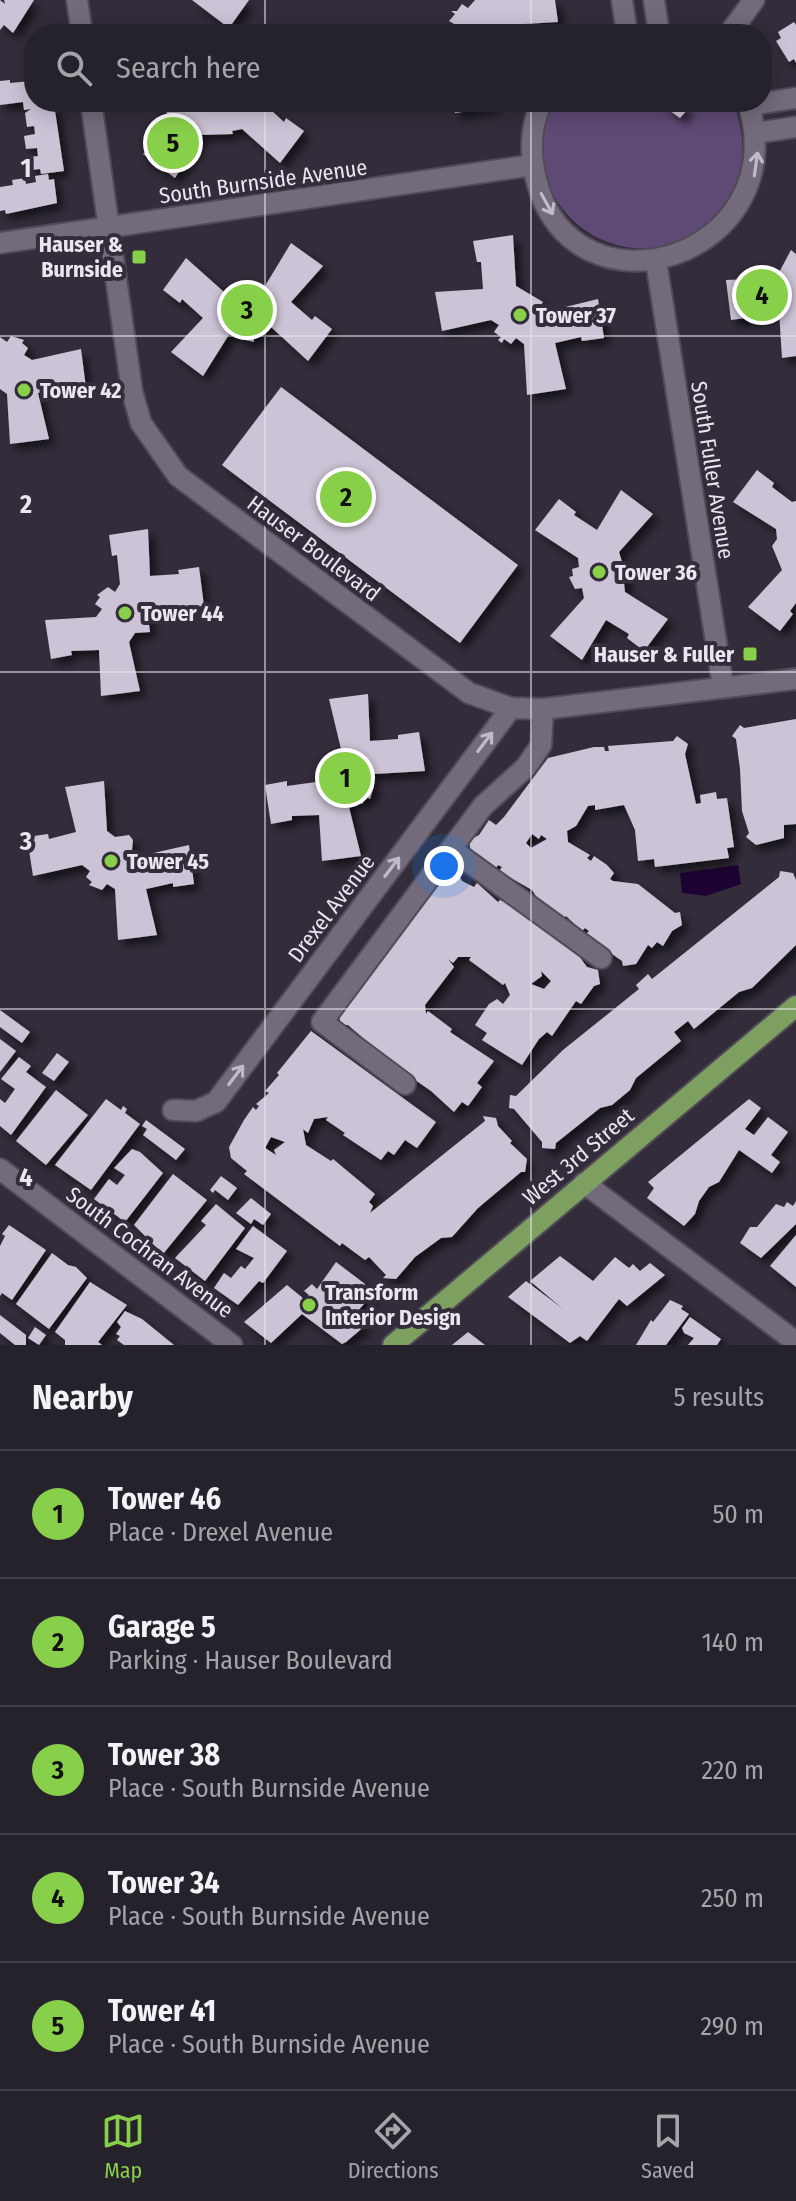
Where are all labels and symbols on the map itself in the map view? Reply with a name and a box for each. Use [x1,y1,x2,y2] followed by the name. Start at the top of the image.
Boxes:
[147,113,199,173] pin: 5
[749,152,764,178] one-way arrow
[21,153,32,184] text: 1
[157,154,369,209] street label: South Burnside Avenue
[539,191,555,215] one-way arrow
[39,231,123,283] place label: Hauser & Burnside
[130,248,148,266] marker: Hauser & Burnside
[736,265,788,325] pin: 4
[221,280,273,340] pin: 3
[536,302,617,329] place label: Tower 37
[511,306,529,324] marker: Tower 37
[40,377,121,404] place label: Tower 42
[685,379,740,561] street label: South Fuller Avenue
[15,381,33,399] marker: Tower 42
[320,467,372,527] pin: 2
[19,489,32,520] text: 2
[242,490,385,607] street label: Hauser Boulevard
[615,559,697,586] place label: Tower 36
[590,563,608,581] marker: Tower 36
[141,600,224,627] place label: Tower 44
[116,604,134,622] marker: Tower 44
[594,641,735,668] place label: Hauser & Fuller
[741,645,759,663] marker: Hauser & Fuller
[476,732,493,753] one-way arrow
[319,748,371,808] pin: 1
[19,826,32,857] text: 3
[424,846,464,886] your location
[127,848,209,875] place label: Tower 45
[282,849,381,968] street label: Drexel Avenue
[102,852,120,870] marker: Tower 45
[383,857,400,878] one-way arrow
[227,1065,244,1086] one-way arrow
[517,1102,640,1211] street label: West 3rd Street
[19,1162,33,1193] text: 4
[61,1181,238,1324] street label: South Cochran Avenue
[325,1279,461,1331] place label: Transform Interior Design
[300,1296,318,1314] marker: Transform Interior Design

